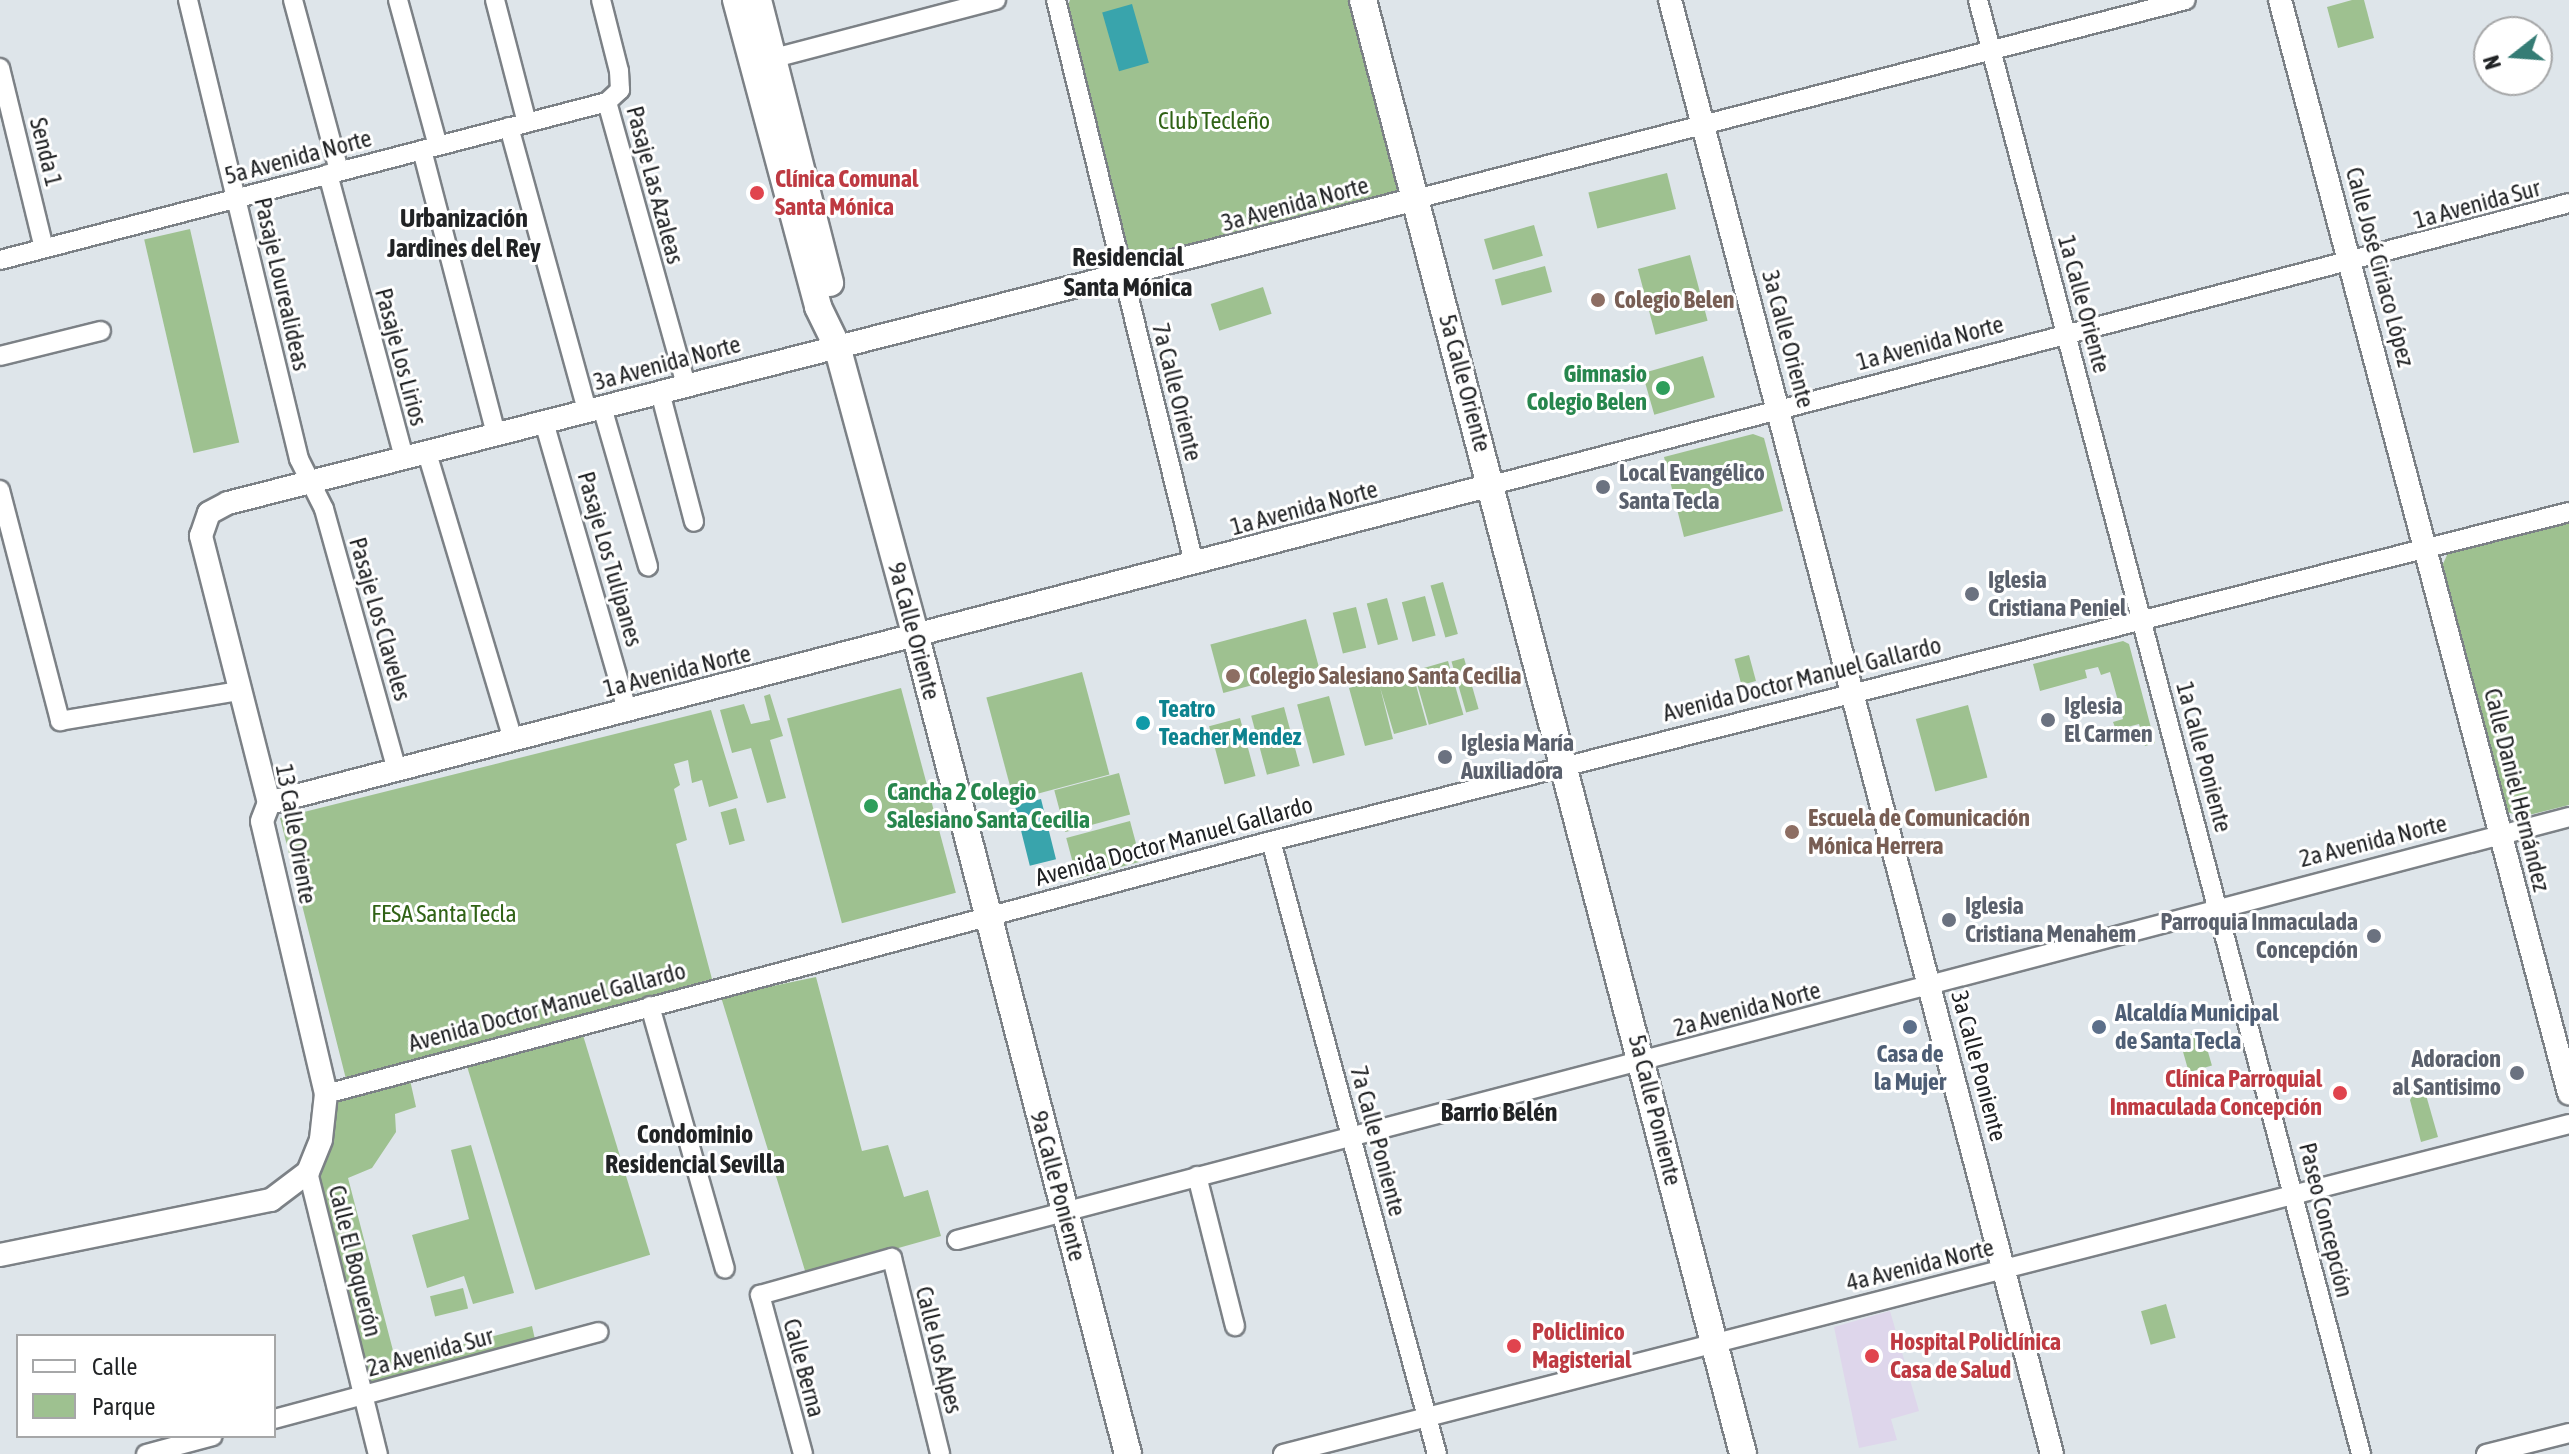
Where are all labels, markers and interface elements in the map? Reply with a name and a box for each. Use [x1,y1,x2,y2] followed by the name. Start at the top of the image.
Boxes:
[2473,16,2553,96] north arrow
[2478,52,2506,72] text: N
[620,103,690,267] street label: Pasaje Las Azaleas
[1158,107,1270,135] park label: Club Tecleño
[24,115,68,189] street label: Senda 1
[221,124,375,190] street label: 5a Avenida Norte
[2340,164,2420,370] street label: Calle José Ciriaco López
[775,165,918,221] place label: Clínica Comunal Santa Mónica
[1218,171,1372,237] street label: 3a Avenida Norte
[2411,173,2543,235] street label: 1a Avenida Sur
[746,182,768,204] marker: Clínica Comunal Santa Mónica
[248,195,316,373] street label: Pasaje Lourealideas
[387,203,541,264] district label: Urbanización Jardines del Rey
[2052,232,2116,376] street label: 1a Calle Oriente
[1064,242,1192,304] district label: Residencial Santa Mónica
[1756,267,1820,411] street label: 3a Calle Oriente
[369,285,433,429] street label: Pasaje Los Lirios
[1614,286,1734,314] place label: Colegio Belen
[1589,291,1607,309] marker: Colegio Belen
[1853,310,2007,376] street label: 1a Avenida Norte
[1433,311,1497,455] street label: 5a Calle Oriente
[1146,320,1208,464] street label: 7a Calle Oriente
[590,330,744,396] street label: 3a Avenida Norte
[1527,360,1647,416] place label: Gimnasio Colegio Belen
[1654,379,1672,397] marker: Gimnasio Colegio Belen
[1619,459,1765,515] place label: Local Evangélico Santa Tecla
[571,468,649,650] street label: Pasaje Los Tulipanes
[1227,475,1381,541] street label: 1a Avenida Norte
[1594,478,1612,496] marker: Local Evangélico Santa Tecla
[343,534,417,704] street label: Pasaje Los Claveles
[882,559,946,703] street label: 9a Calle Oriente
[1988,566,2126,622] place label: Iglesia Cristiana Peniel
[1963,585,1981,603] marker: Iglesia Cristiana Peniel
[1660,630,1944,728] street label: Avenida Doctor Manuel Gallardo
[600,639,754,703] street label: 1a Avenida Norte
[1249,662,1521,690] place label: Colegio Salesiano Santa Cecilia
[1224,667,1242,685] marker: Colegio Salesiano Santa Cecilia
[2170,679,2238,835] street label: 1a Calle Poniente
[2478,686,2556,894] street label: Calle Daniel Hernández
[2064,692,2153,748] place label: Iglesia El Carmen
[1159,695,1301,751] place label: Teatro Teacher Mendez
[2039,711,2057,729] marker: Iglesia El Carmen
[1134,714,1152,732] marker: Teatro Teacher Mendez
[1461,729,1574,785] place label: Iglesia María Auxiliadora
[1436,748,1454,766] marker: Iglesia María Auxiliadora
[270,762,322,906] street label: 13 Calle Oriente
[887,778,1090,834] place label: Cancha 2 Colegio Salesiano Santa Cecilia
[1032,790,1316,892] street label: Avenida Doctor Manuel Gallardo
[862,797,880,815] marker: Cancha 2 Colegio Salesiano Santa Cecilia
[1808,804,2030,860] place label: Escuela de Comunicación Mónica Herrera
[2296,809,2450,873] street label: 2a Avenida Norte
[1783,823,1801,841] marker: Escuela de Comunicación Mónica Herrera
[1965,892,2136,948] place label: Iglesia Cristiana Menahem
[371,900,517,928] park label: FESA Santa Tecla
[2160,908,2358,964] place label: Parroquia Inmaculada Concepción
[1940,911,1958,929] marker: Iglesia Cristiana Menahem
[2365,927,2383,945] marker: Parroquia Inmaculada Concepción
[405,956,689,1058] street label: Avenida Doctor Manuel Gallardo
[1670,976,1824,1042] street label: 2a Avenida Norte
[1945,988,2013,1144] street label: 3a Calle Poniente
[2115,999,2279,1055] place label: Alcaldía Municipal de Santa Tecla
[1901,1018,1919,1036] marker: Casa de la Mujer
[2090,1018,2108,1036] marker: Alcaldía Municipal de Santa Tecla
[1622,1032,1688,1188] street label: 5a Calle Poniente
[1874,1040,1946,1096] place label: Casa de la Mujer
[2392,1045,2501,1101] place label: Adoracion al Santisimo
[1344,1063,1412,1219] street label: 7a Calle Poniente
[2508,1064,2526,1082] marker: Adoracion al Santisimo
[2110,1065,2322,1121] place label: Clínica Parroquial Inmaculada Concepción
[2329,1082,2351,1104] marker: Clínica Parroquial Inmaculada Concepción
[1441,1097,1557,1129] district label: Barrio Belén
[1024,1108,1092,1264] street label: 9a Calle Poniente
[605,1119,785,1180] district label: Condominio Residencial Sevilla
[2293,1140,2359,1300] street label: Paseo Concepción
[322,1182,388,1340] street label: Calle El Boquerón
[1843,1233,1997,1297] street label: 4a Avenida Norte
[909,1284,969,1416] street label: Calle Los Alpes
[777,1316,831,1420] street label: Calle Berna
[1532,1318,1631,1374] place label: Policlinico Magisterial
[364,1321,496,1383] street label: 2a Avenida Sur
[1890,1328,2061,1384] place label: Hospital Policlínica Casa de Salud
[16,1334,276,1438] legend
[1503,1335,1525,1357] marker: Policlinico Magisterial
[1861,1345,1883,1367] marker: Hospital Policlínica Casa de Salud
[92,1353,137,1380] text: Calle
[92,1393,155,1420] text: Parque

